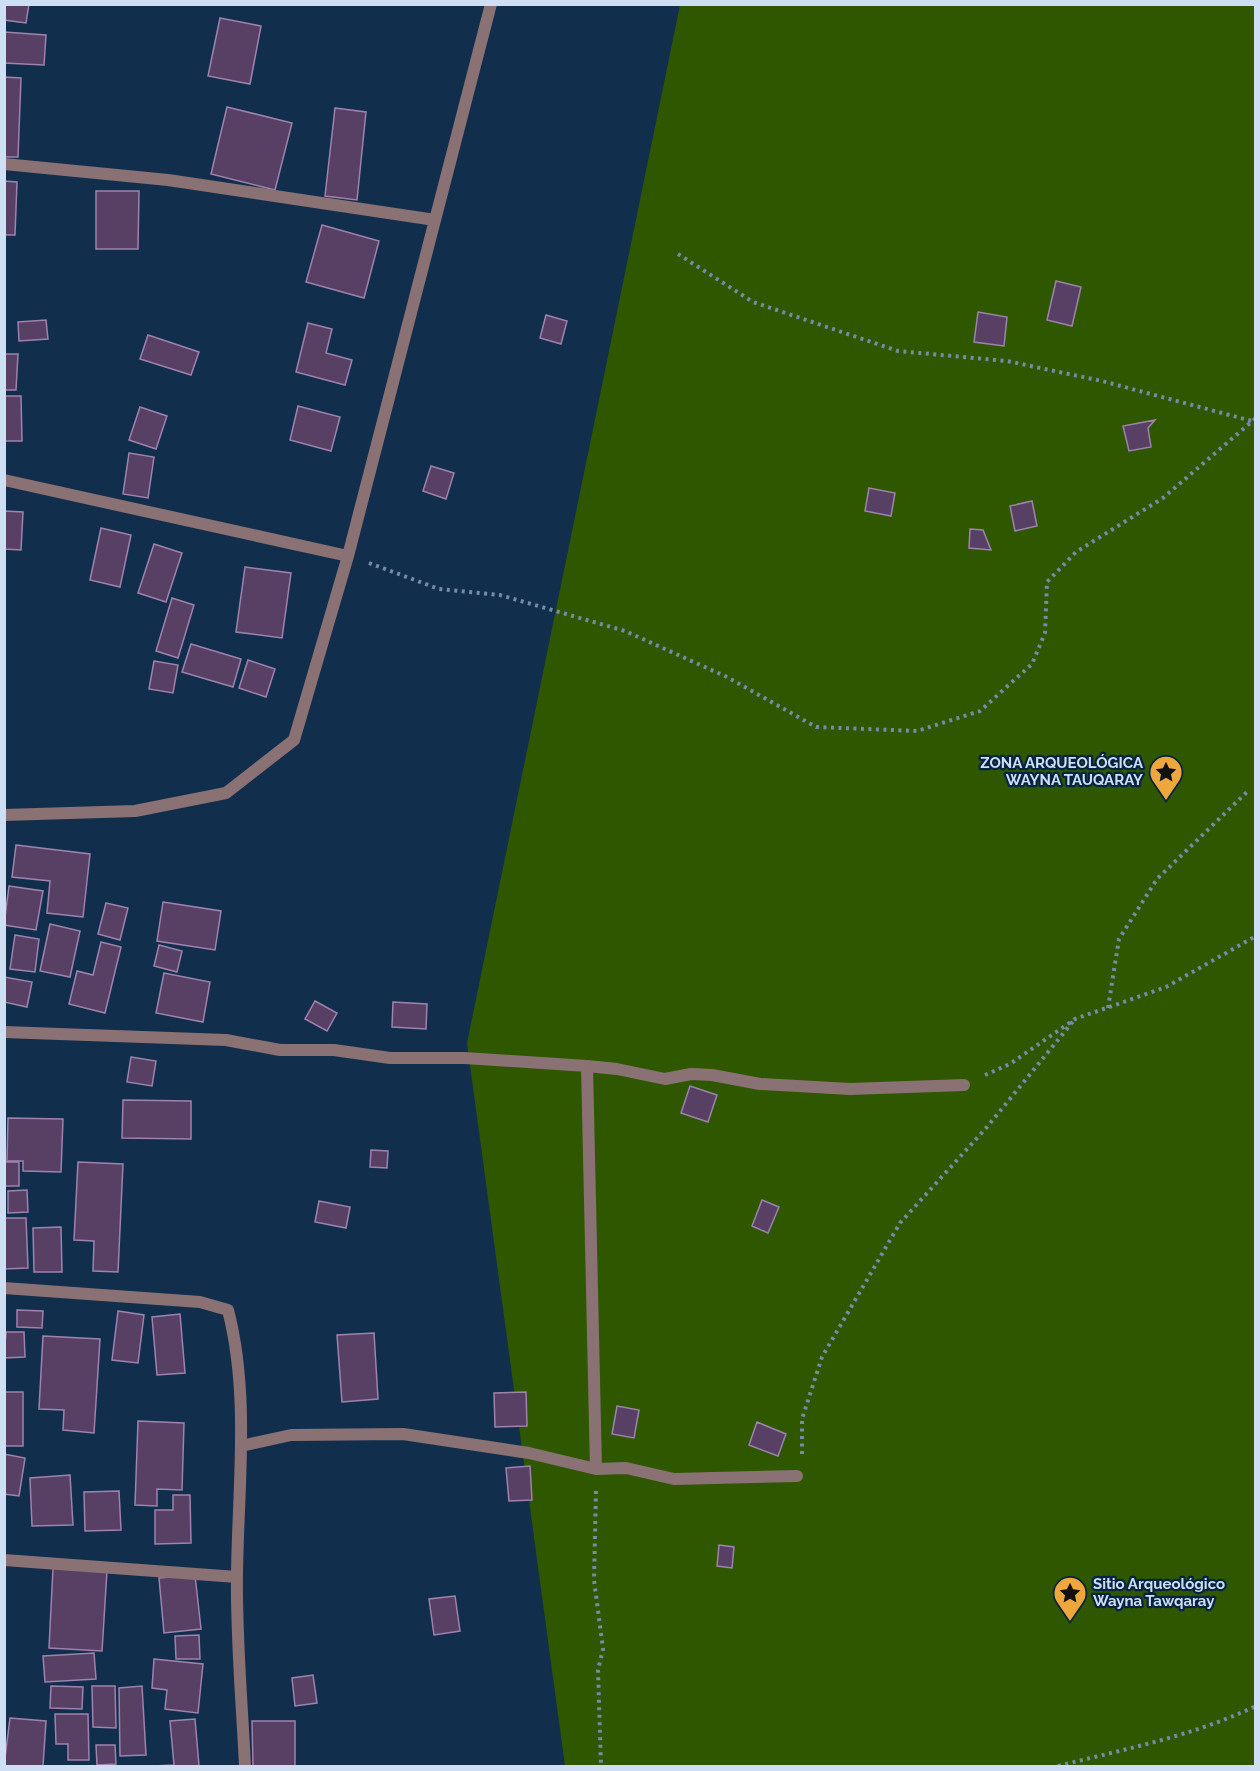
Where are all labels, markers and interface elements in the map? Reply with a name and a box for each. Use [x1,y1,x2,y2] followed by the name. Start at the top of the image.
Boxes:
[980,754,1144,789] place label: ZONA ARQUEOLÓGICA WAYNA TAUQARAY
[1148,754,1184,801] place icon: ZONA ARQUEOLÓGICA WAYNA TAUQARAY
[1052,1575,1088,1622] place icon: Sitio Arqueológico Wayna Tawqaray
[1093,1575,1225,1610] place label: Sitio Arqueológico Wayna Tawqaray

